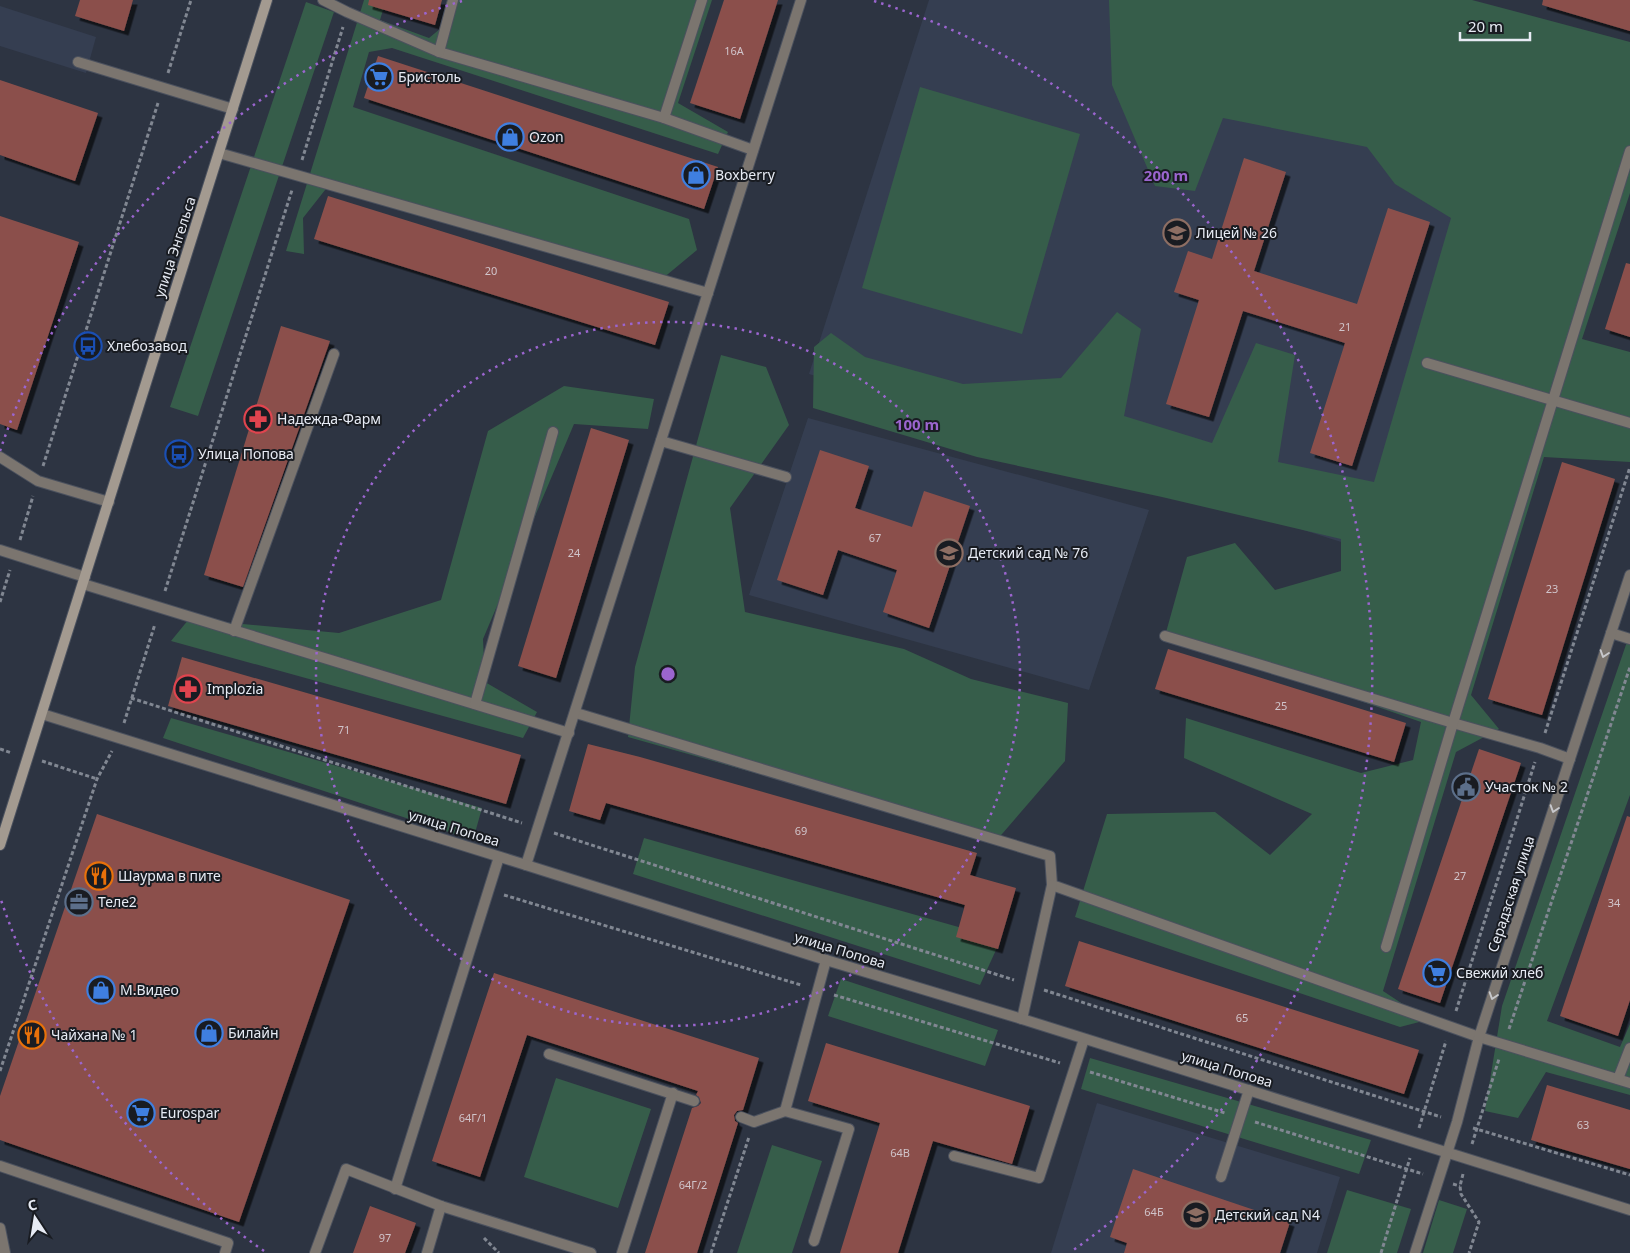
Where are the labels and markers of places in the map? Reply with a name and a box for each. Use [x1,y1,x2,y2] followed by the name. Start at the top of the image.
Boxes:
[364,62,394,92] supermarket icon: Бристоль
[398,67,461,86] place label: Бристоль
[495,122,525,152] shop icon: Ozon
[529,127,564,146] place label: Ozon
[681,160,711,190] shop icon: Boxberry
[715,165,776,184] place label: Boxberry
[1162,218,1192,248] school or university icon: Лицей № 26
[1196,223,1277,242] place label: Лицей № 26
[73,331,103,361] bus stop icon: Хлебозавод
[107,336,188,355] place label: Хлебозавод
[243,404,273,434] pharmacy icon: Надежда-Фарм
[277,409,381,428] place label: Надежда-Фарм
[164,439,194,469] bus stop icon: Улица Попова
[198,444,294,463] place label: Улица Попова
[934,538,964,568] school or university icon: Детский сад № 76
[968,543,1088,562] place label: Детский сад № 76
[659,665,677,683] centre of rings
[173,674,203,704] pharmacy icon: Implozia
[207,679,263,698] place label: Implozia
[1451,772,1481,802] public building icon: Участок № 2
[1485,777,1568,796] place label: Участок № 2
[84,861,114,891] restaurant icon: Шаурма в пите
[118,866,221,885] place label: Шаурма в пите
[64,887,94,917] office icon: Теле2
[98,892,137,911] place label: Теле2
[1422,958,1452,988] supermarket icon: Свежий хлеб
[1456,963,1543,982] place label: Свежий хлеб
[86,975,116,1005] shop icon: М.Видео
[120,980,179,999] place label: М.Видео
[194,1018,224,1048] shop icon: Билайн
[17,1020,47,1050] restaurant icon: Чайхана № 1
[228,1023,279,1042] place label: Билайн
[51,1025,138,1044] place label: Чайхана № 1
[126,1098,156,1128] supermarket icon: Eurospar
[160,1103,220,1122] place label: Eurospar
[1181,1200,1211,1230] school or university icon: Детский сад N4
[1215,1205,1320,1224] place label: Детский сад N4

